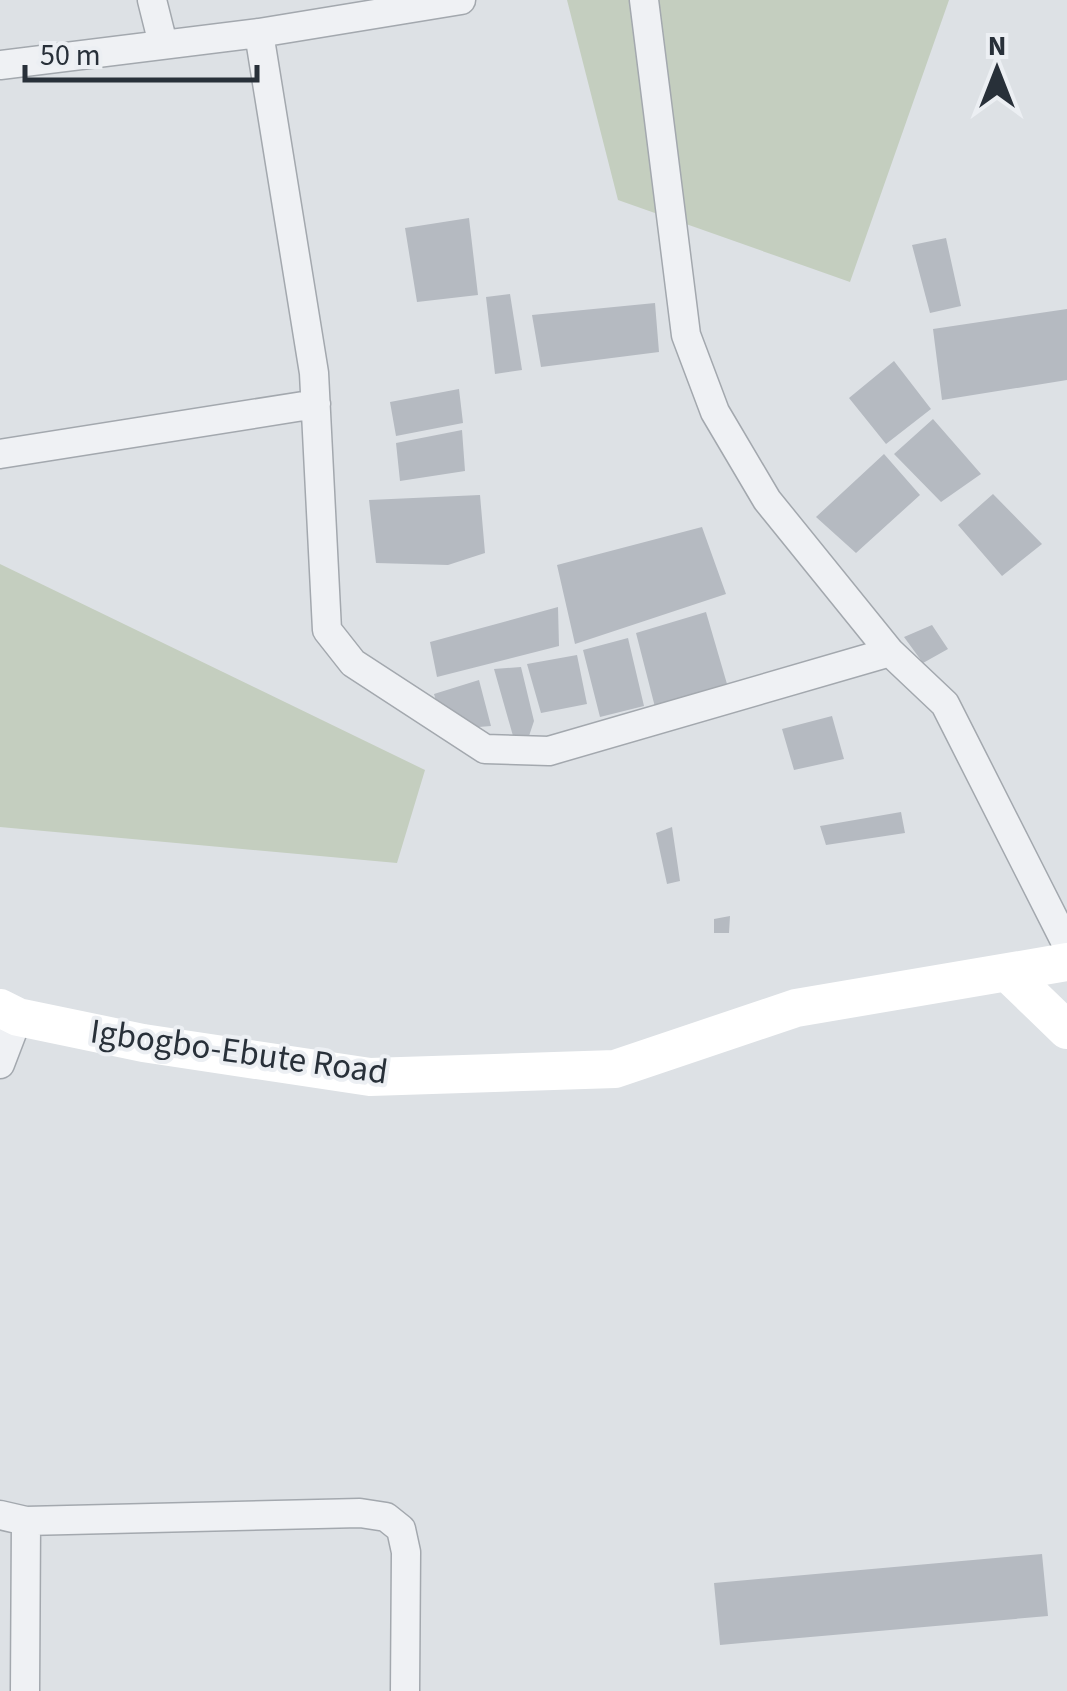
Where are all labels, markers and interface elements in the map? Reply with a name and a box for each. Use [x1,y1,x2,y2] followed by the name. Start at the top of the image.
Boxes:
[25,20,258,82] scale bar
[947,20,1047,120] north arrow
[988,26,1006,66] text: N
[40,34,101,77] text: 50 m
[87,1006,391,1098] street label: Igbogbo-Ebute Road

